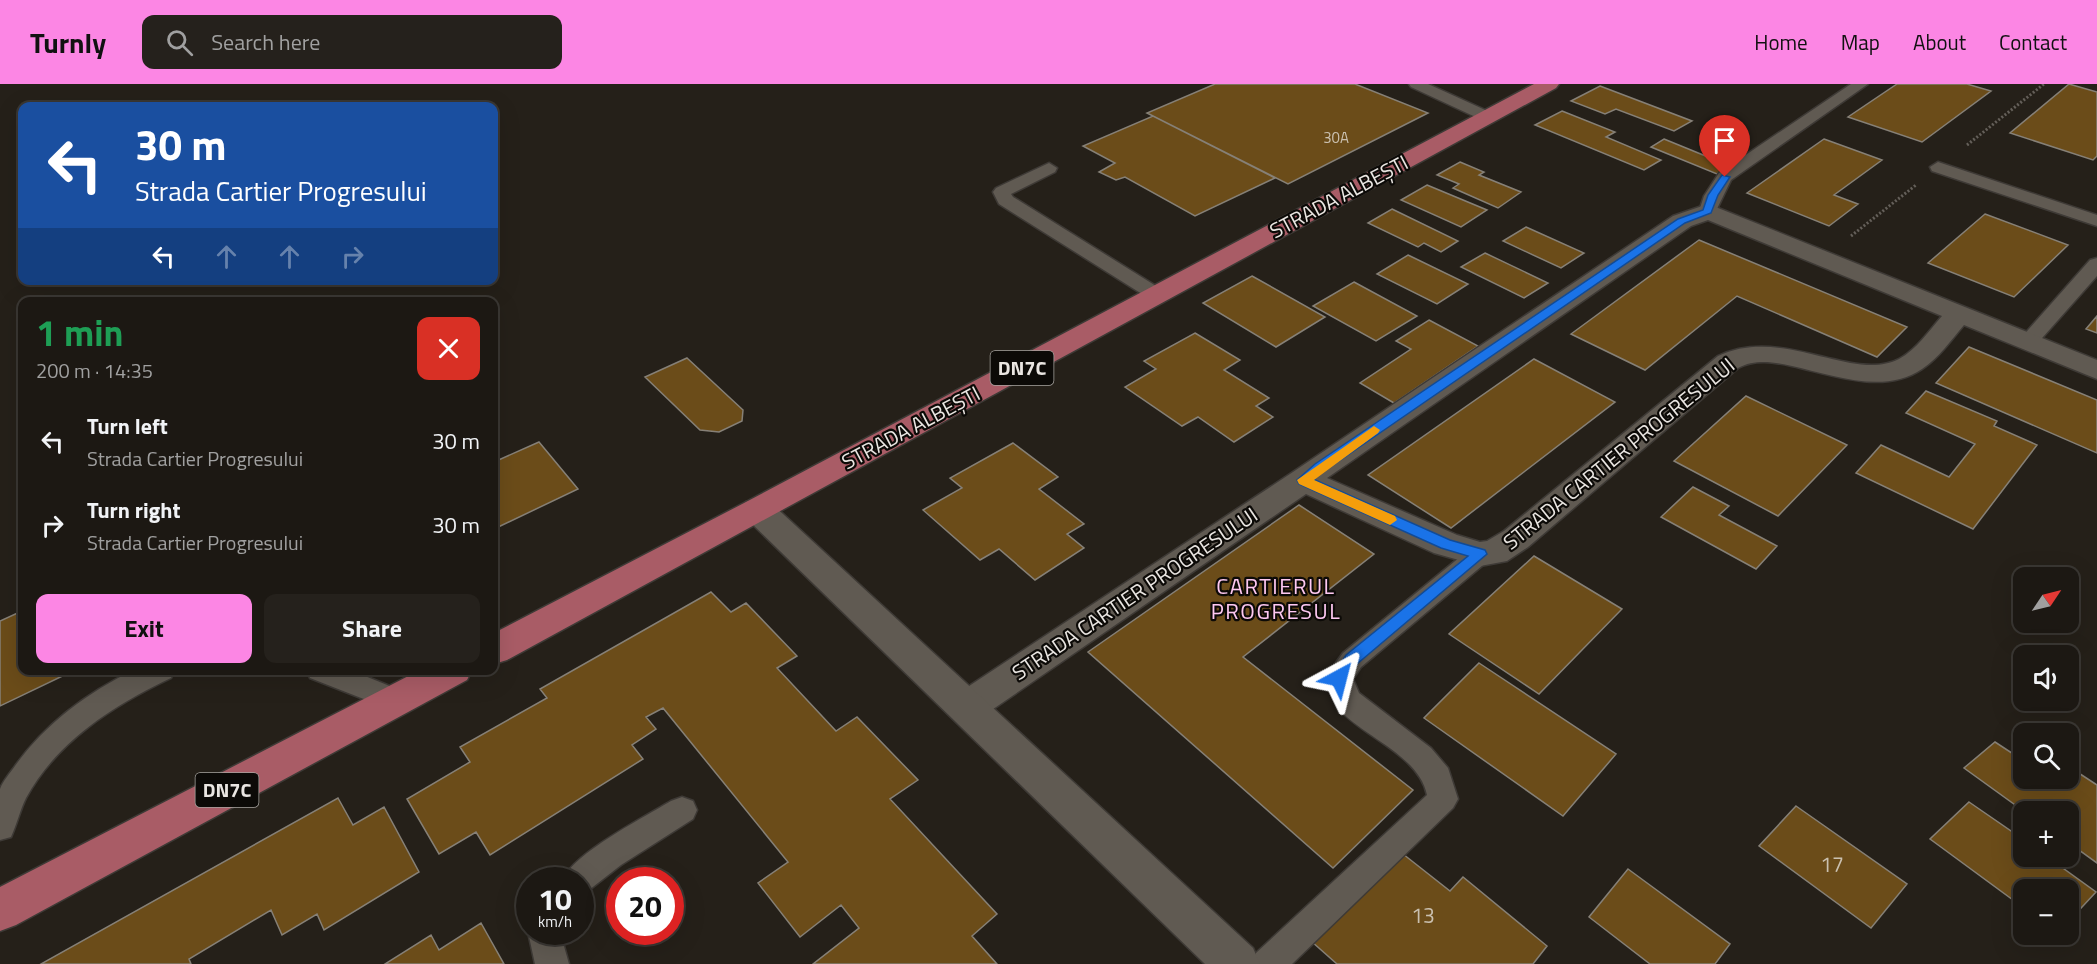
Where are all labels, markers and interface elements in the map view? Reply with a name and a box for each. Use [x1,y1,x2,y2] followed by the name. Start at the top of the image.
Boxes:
[142,15,562,69] search box
[30,21,106,64] text: Turnly
[211,25,320,59] text: Search here
[163,26,196,59] icon: search
[1754,26,1808,58] text: Home
[1841,26,1880,58] text: Map
[1913,26,1966,58] text: About
[1999,26,2067,58] text: Contact
[135,112,227,176] text: 30 m
[1699,115,1750,177] pin
[1708,124,1741,157] icon: arrive
[36,126,114,204] icon: left
[1323,126,1349,149] house number: 30A
[1264,146,1413,246] street label: STRADA ALBEȘTI
[135,170,427,211] text: Strada Cartier Progresului
[147,240,180,273] icon: left
[210,240,243,273] icon: ahead
[273,240,306,273] icon: ahead
[336,240,369,273] icon: right
[36,305,123,360] text: 1 min
[417,317,480,380] button: close
[1496,349,1741,557] street label: STRADA CARTIER PROGRESULUI
[990,351,1054,385] road number: DN7C
[36,355,153,386] text: 200 m · 14:35
[836,377,985,477] street label: STRADA ALBEȘTI
[87,409,168,443] text: Turn left
[432,424,480,458] text: 30 m
[36,425,69,458] icon: left
[87,443,303,474] text: Strada Cartier Progresului
[87,493,181,527] text: Turn right
[1005,499,1264,688] street label: STRADA CARTIER PROGRESULUI
[432,508,480,542] text: 30 m
[36,509,69,542] icon: right
[87,527,303,558] text: Strada Cartier Progresului
[2013,567,2079,633] north arrow
[2013,567,2079,945] map controls
[1211,569,1341,628] district label: CARTIERUL PROGRESUL
[36,594,252,663] button: Exit
[264,594,480,663] button: Share
[2013,645,2079,711] button: sound
[1307,646,1371,710] position arrow
[2013,723,2079,789] button: search
[196,773,258,807] road number: DN7C
[2013,801,2079,867] button: +
[1820,848,1844,880] house number: 17
[606,867,684,945] speed limit sign: 20
[538,876,572,922] text: 10
[2013,879,2079,945] button: −
[1411,899,1435,931] house number: 13
[538,910,572,933] text: km/h

